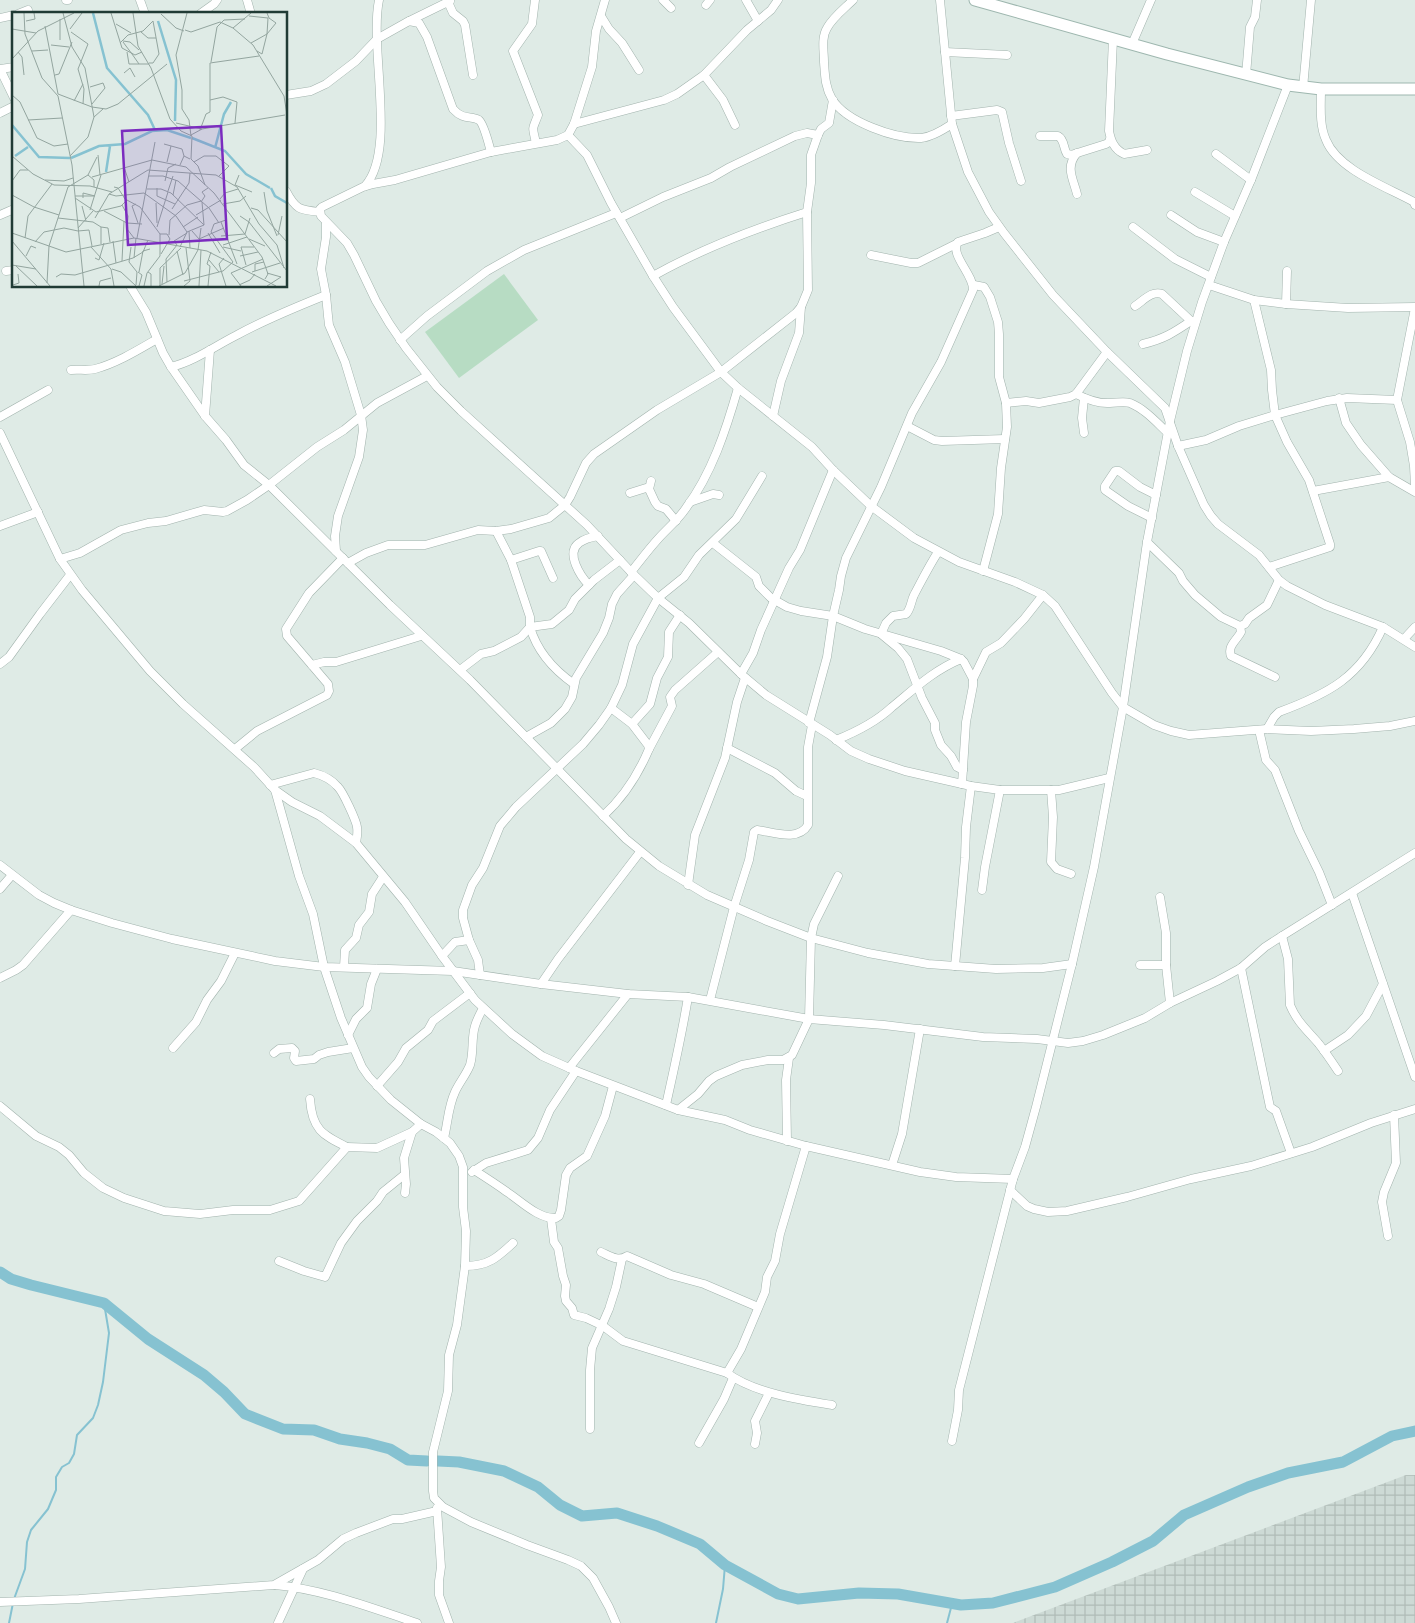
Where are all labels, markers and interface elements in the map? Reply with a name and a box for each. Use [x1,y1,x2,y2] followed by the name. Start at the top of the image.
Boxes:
[12,12,288,288] inset map

